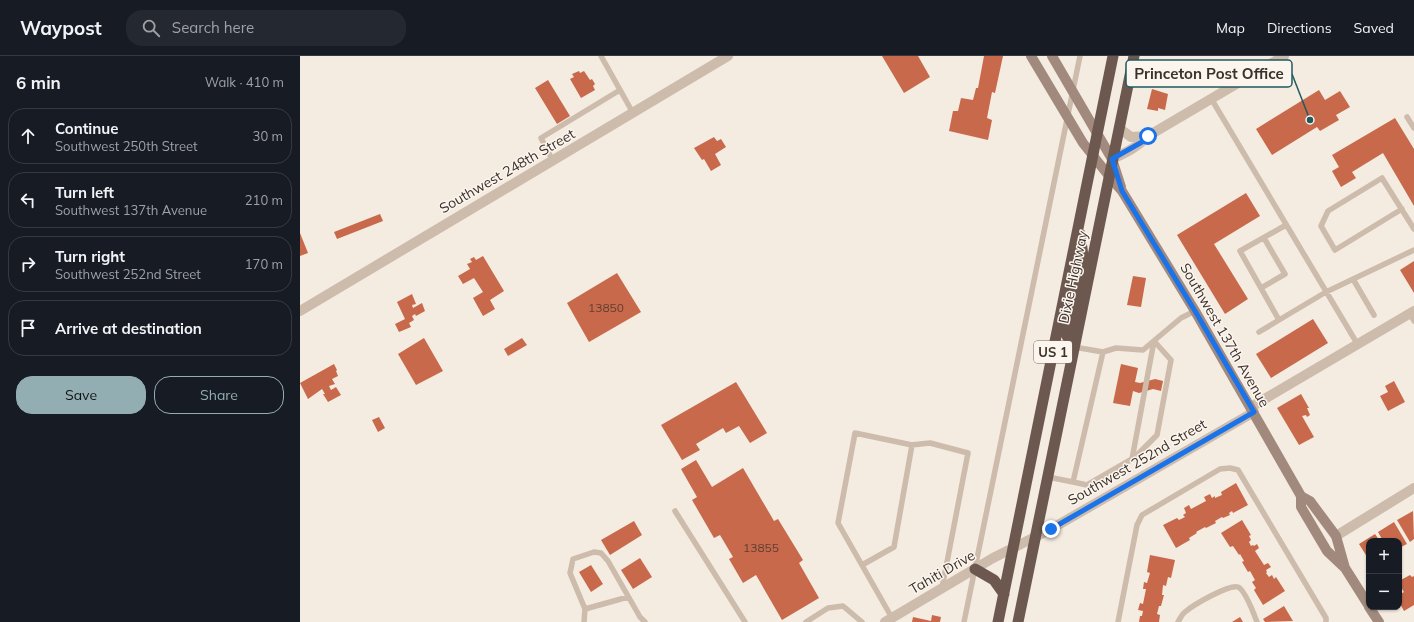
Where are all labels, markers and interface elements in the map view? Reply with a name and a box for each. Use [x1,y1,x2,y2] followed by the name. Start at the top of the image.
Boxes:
[126,10,406,46] search box
[20,16,102,40] text: Waypost
[140,17,162,39] icon: search
[172,18,254,37] text: Search here
[1216,19,1245,37] text: Map
[1267,19,1332,37] text: Directions
[1354,19,1394,37] text: Saved
[1126,60,1292,87] callout: Princeton Post Office
[1134,64,1284,83] text: Princeton Post Office
[16,72,61,93] text: 6 min
[205,74,284,90] text: Walk · 410 m
[55,119,118,138] text: Continue
[17,125,39,147] icon: ahead
[436,125,578,217] street label: Southwest 248th Street
[1139,127,1157,145] route start
[253,128,283,144] text: 30 m
[55,138,198,154] text: Southwest 250th Street
[55,183,114,202] text: Turn left
[17,189,39,211] icon: left
[245,192,283,208] text: 210 m
[55,202,207,218] text: Southwest 137th Avenue
[1054,228,1092,325] street label: Dixie Highway
[55,247,125,266] text: Turn right
[17,253,39,275] icon: right
[245,256,283,272] text: 170 m
[1176,260,1274,410] street label: Southwest 137th Avenue
[55,266,201,282] text: Southwest 252nd Street
[588,300,624,315] house number: 13850
[17,317,39,339] icon: arrive
[55,319,202,338] text: Arrive at destination
[1034,341,1072,363] road number: US 1
[16,376,146,414] button: Save
[154,376,284,414] button: Share
[1064,415,1210,509] street label: Southwest 252nd Street
[1042,520,1060,538] route end
[1366,538,1402,610] map controls
[1366,538,1402,574] button: +
[743,540,779,555] house number: 13855
[906,546,978,598] street label: Tahiti Drive
[1366,574,1402,610] button: −

